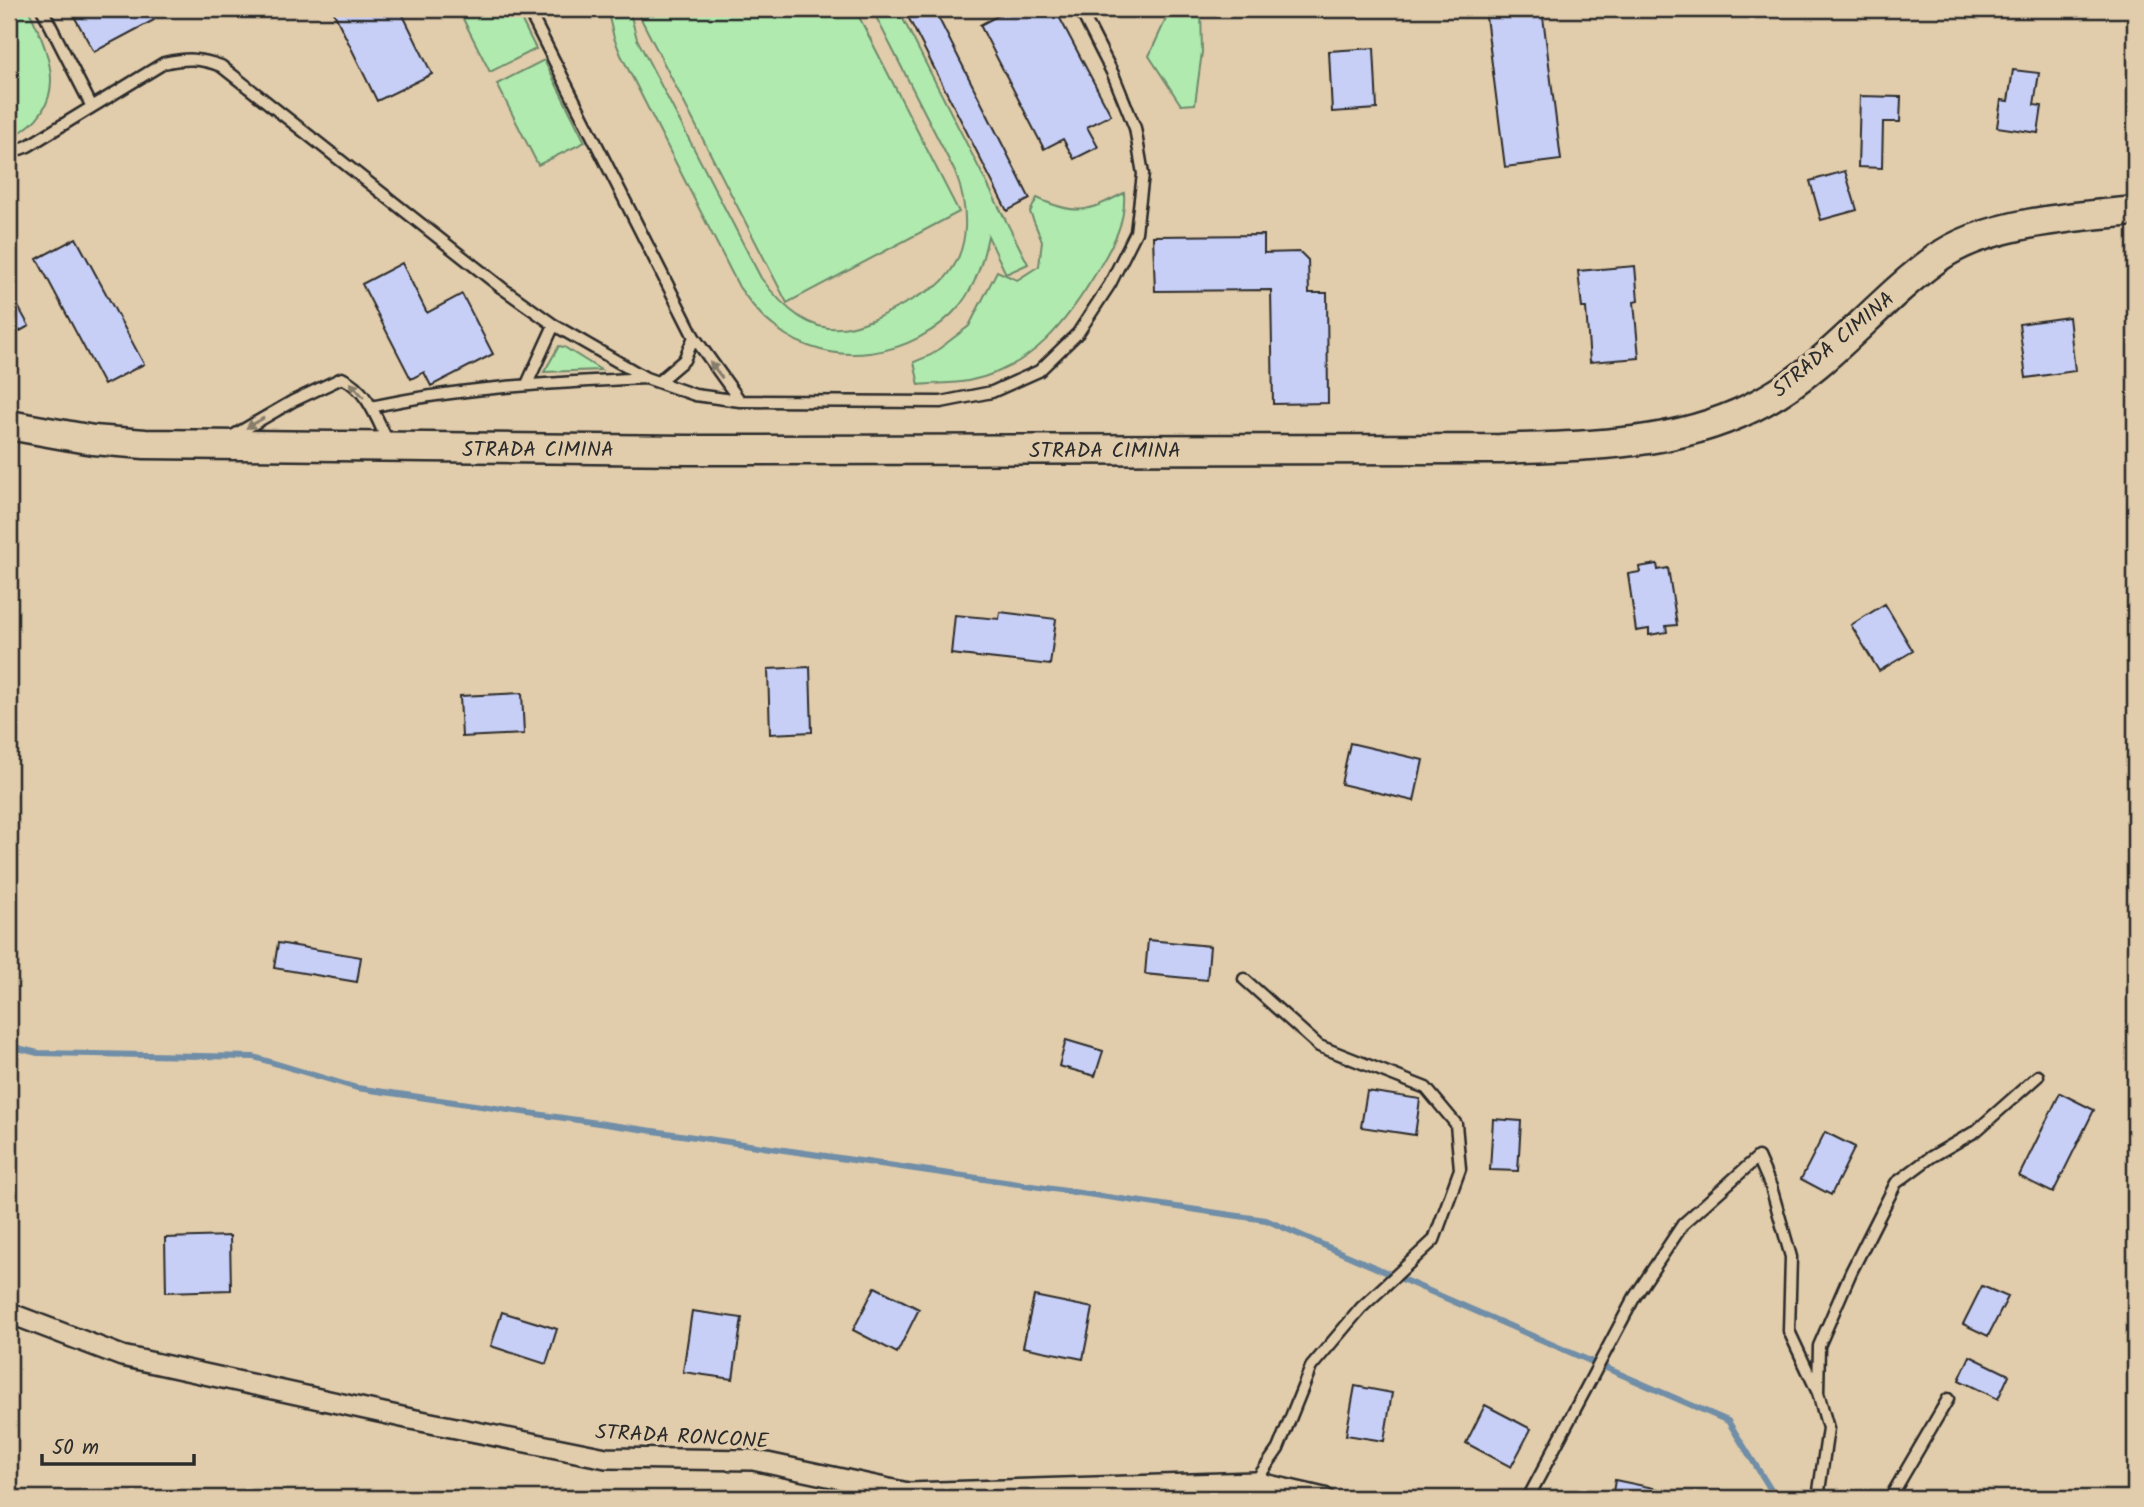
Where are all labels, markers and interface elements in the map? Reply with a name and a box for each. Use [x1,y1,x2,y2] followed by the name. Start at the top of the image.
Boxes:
[1765,284,1903,406] street label: STRADA CIMINA
[709,361,724,378] one-way arrow
[348,381,365,398] one-way arrow
[245,417,265,429] one-way arrow
[462,434,614,467] street label: STRADA CIMINA
[1029,435,1181,468] street label: STRADA CIMINA
[594,1416,770,1459] street label: STRADA RONCONE
[42,1423,194,1467] scale bar
[52,1432,99,1465] text: 50 m

